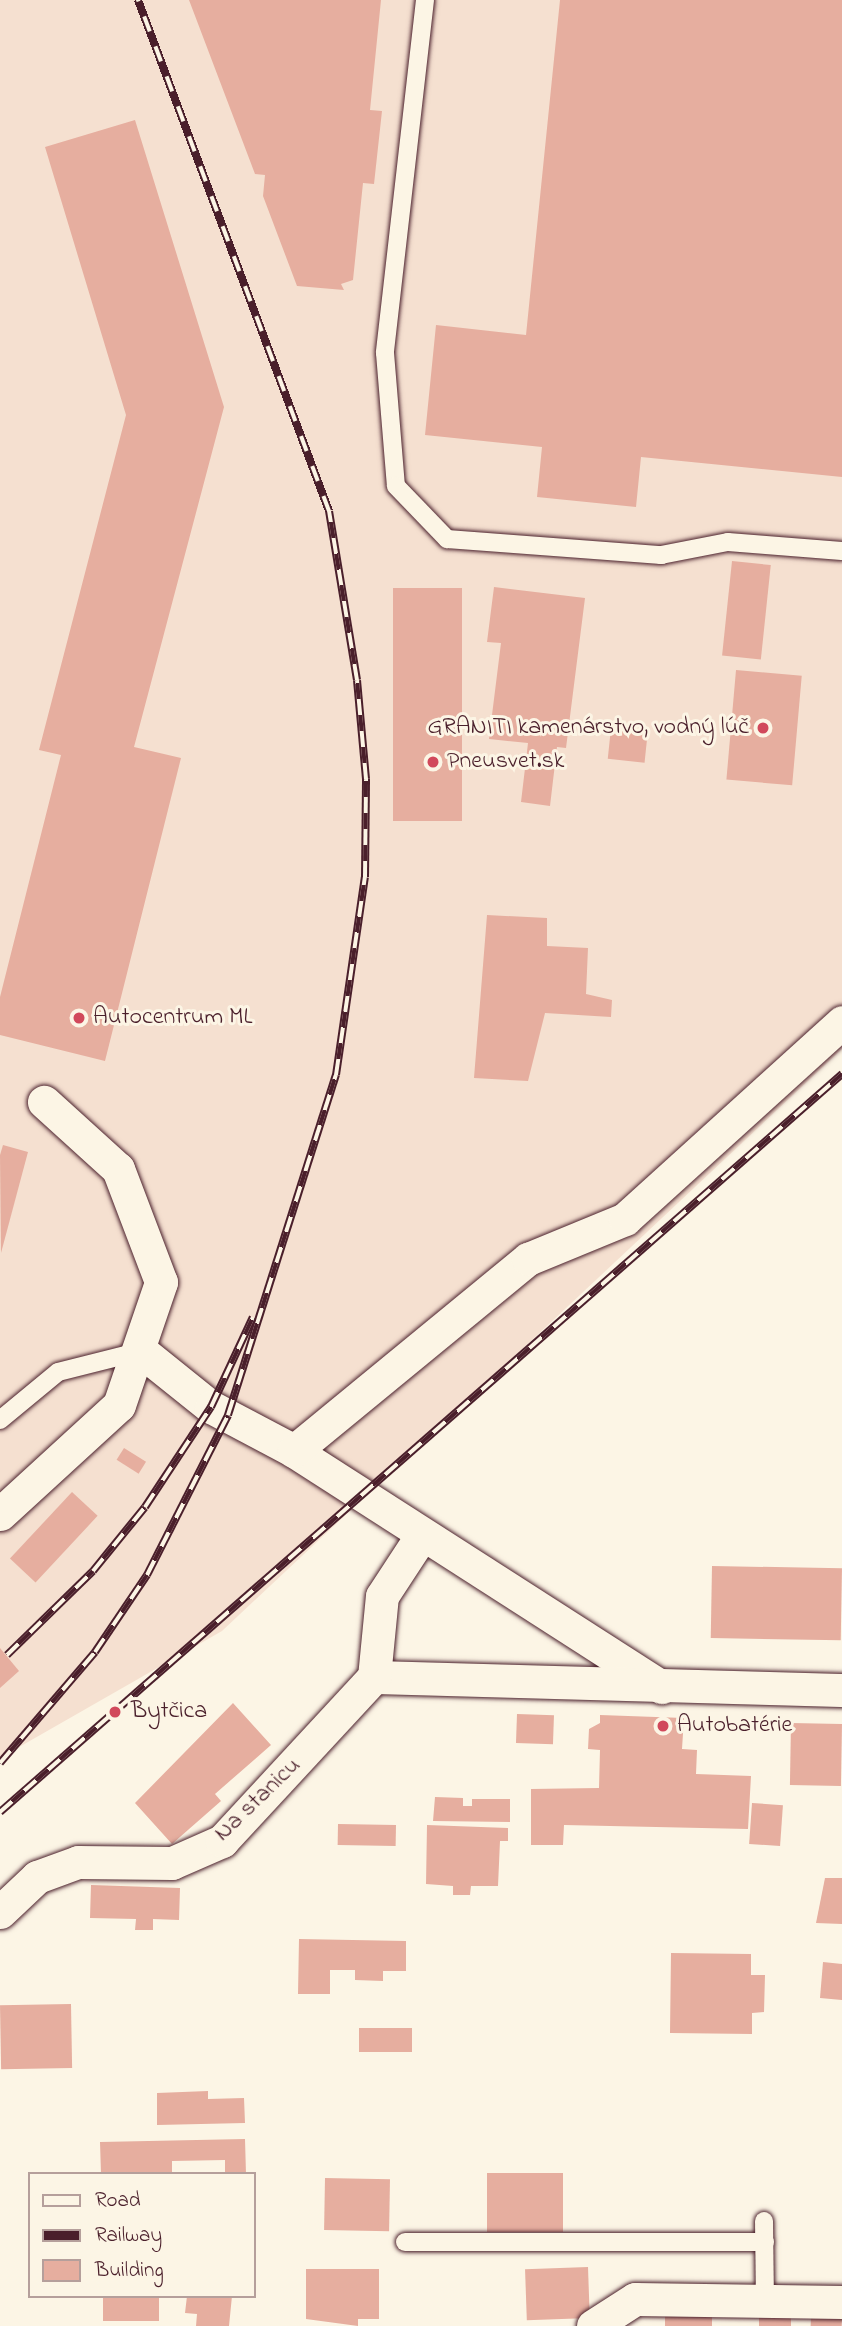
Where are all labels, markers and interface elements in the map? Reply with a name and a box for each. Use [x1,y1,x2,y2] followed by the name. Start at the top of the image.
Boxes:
[427,714,749,742] place label: GRANITI kamenárstvo, vodný lúč
[755,720,771,736] marker: GRANITI kamenárstvo, vodný lúč
[447,748,564,776] place label: Pneusvet.sk
[425,754,441,770] marker: Pneusvet.sk
[93,1004,252,1032] place label: Autocentrum ML
[71,1010,87,1026] marker: Autocentrum ML
[131,1698,207,1726] place label: Bytčica
[105,1702,125,1722] marker: Bytčica
[677,1712,792,1740] place label: Autobatérie
[655,1718,671,1734] marker: Autobatérie
[209,1752,307,1848] street label: Na stanicu
[28,2172,256,2298] legend
[95,2186,141,2216] text: Road
[95,2221,162,2251] text: Railway
[95,2256,164,2286] text: Building

